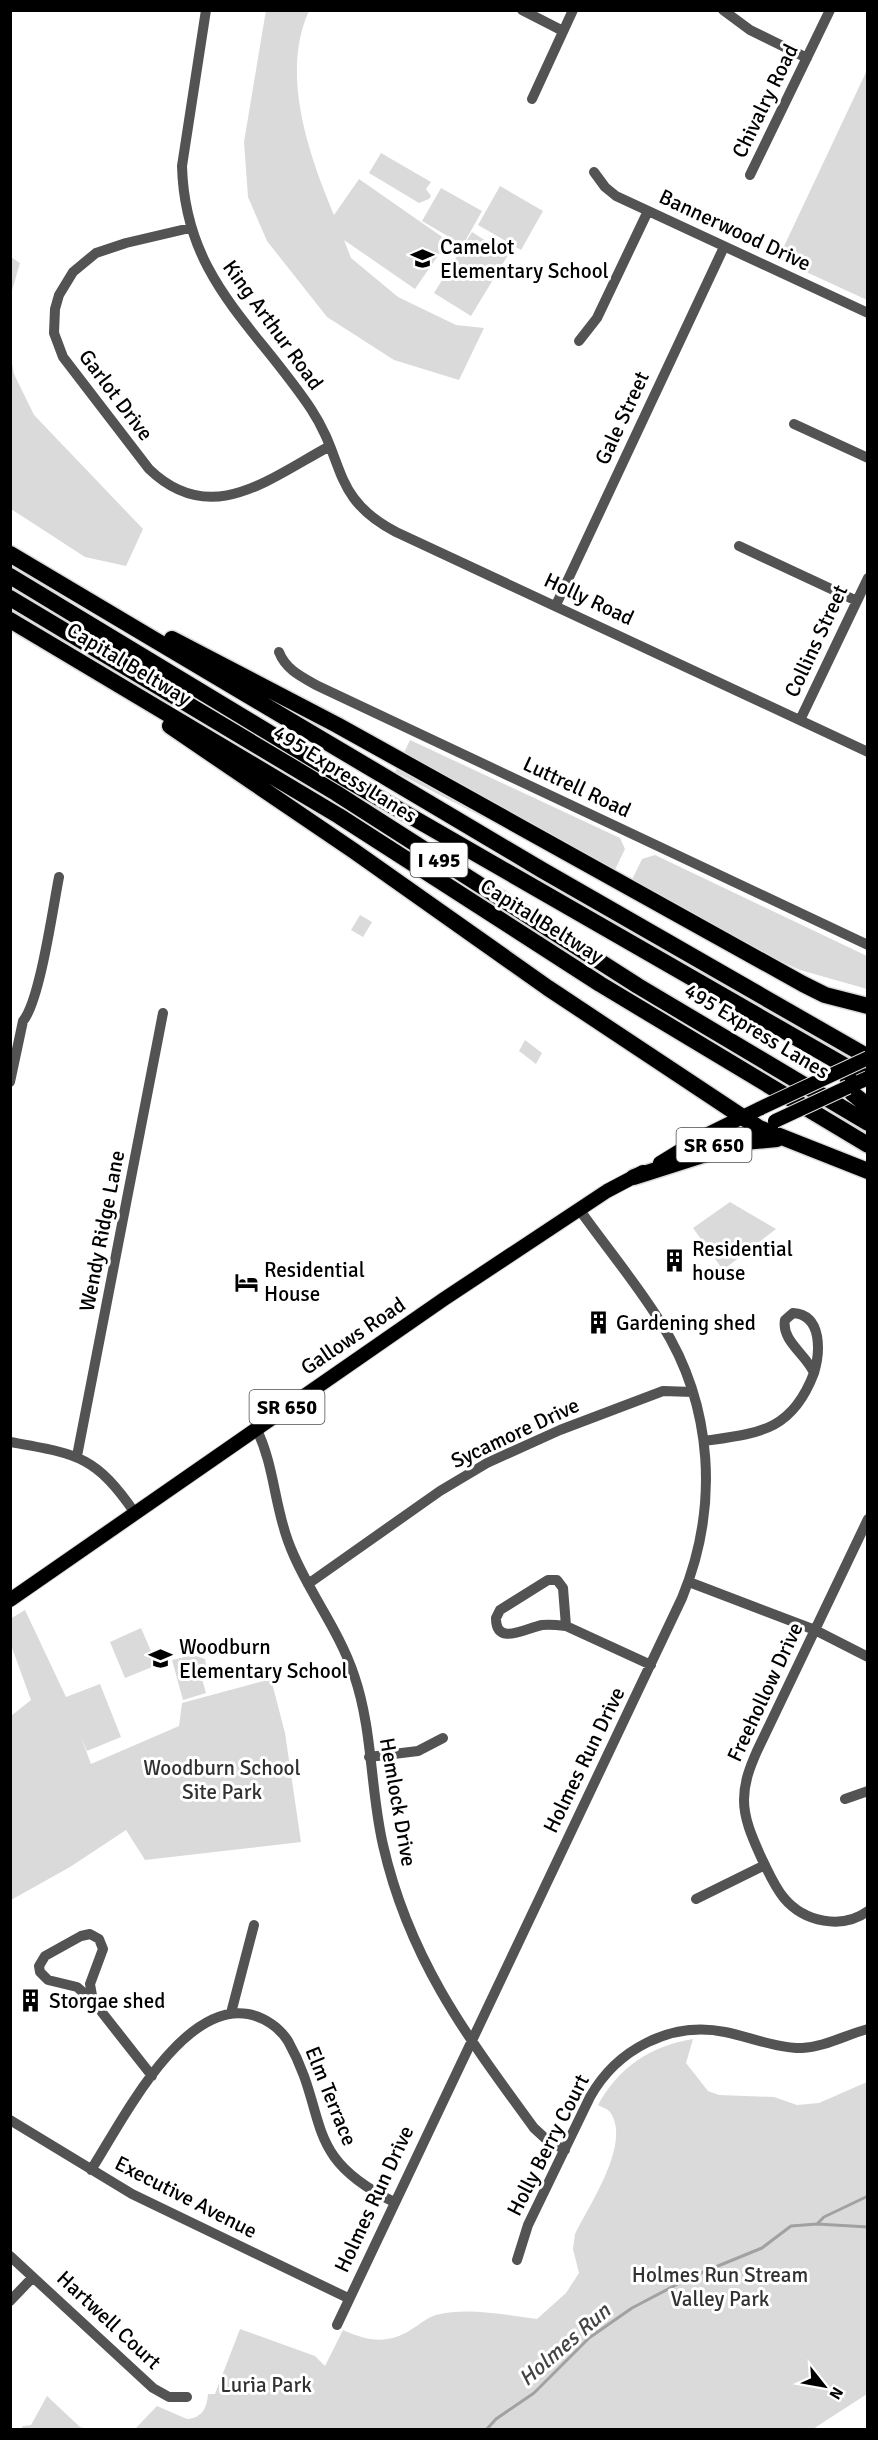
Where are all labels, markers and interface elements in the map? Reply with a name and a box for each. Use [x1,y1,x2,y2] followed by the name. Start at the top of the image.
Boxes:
[726,40,804,162] street label: Chivalry Road
[655,183,815,277] street label: Bannerwood Drive
[440,234,609,284] place label: Camelot Elementary School
[409,246,435,272] school or university icon: Camelot Elementary School
[217,255,329,395] street label: King Arthur Road
[73,344,159,446] street label: Garlot Drive
[589,367,655,469] street label: Gale Street
[540,567,638,631] street label: Holly Road
[779,581,853,701] street label: Collins Street
[62,617,196,711] street label: Capital Beltway
[268,719,422,829] street label: 495 Express Lanes
[519,751,635,823] street label: Luttrell Road
[410,843,468,877] road number: I 495
[476,873,609,969] street label: Capital Beltway
[680,977,834,1085] street label: 495 Express Lanes
[676,1128,752,1162] road number: SR 650
[74,1148,130,1314] street label: Wendy Ridge Lane
[692,1236,793,1286] place label: Residential house
[661,1248,687,1274] building icon: Residential house
[264,1257,365,1307] place label: Residential House
[233,1269,259,1295] hotel icon: Residential House
[296,1291,410,1381] street label: Gallows Road
[585,1310,611,1336] building icon: Gardening shed
[616,1310,756,1336] place label: Gardening shed
[250,1390,324,1424] road number: SR 650
[447,1392,583,1474] street label: Sycamore Drive
[721,1618,809,1766] street label: Freehollow Drive
[179,1634,348,1684] place label: Woodburn Elementary School
[148,1646,174,1672] school or university icon: Woodburn Elementary School
[537,1683,631,1837] street label: Holmes Run Drive
[374,1736,422,1868] street label: Hemlock Drive
[143,1755,301,1805] park label: Woodburn School Site Park
[18,1988,44,2014] building icon: Storgae shed
[49,1988,165,2014] place label: Storgae shed
[299,2043,363,2149] street label: Elm Terrace
[501,2070,595,2220] street label: Holly Berry Court
[329,2121,419,2277] street label: Holmes Run Drive
[111,2150,261,2244] street label: Executive Avenue
[632,2262,808,2312] park label: Holmes Run Stream Valley Park
[51,2265,167,2375] street label: Hartwell Court
[513,2297,616,2391] water label: Holmes Run
[794,2356,854,2416] north arrow
[220,2372,312,2398] park label: Luria Park
[825,2383,847,2403] text: N

